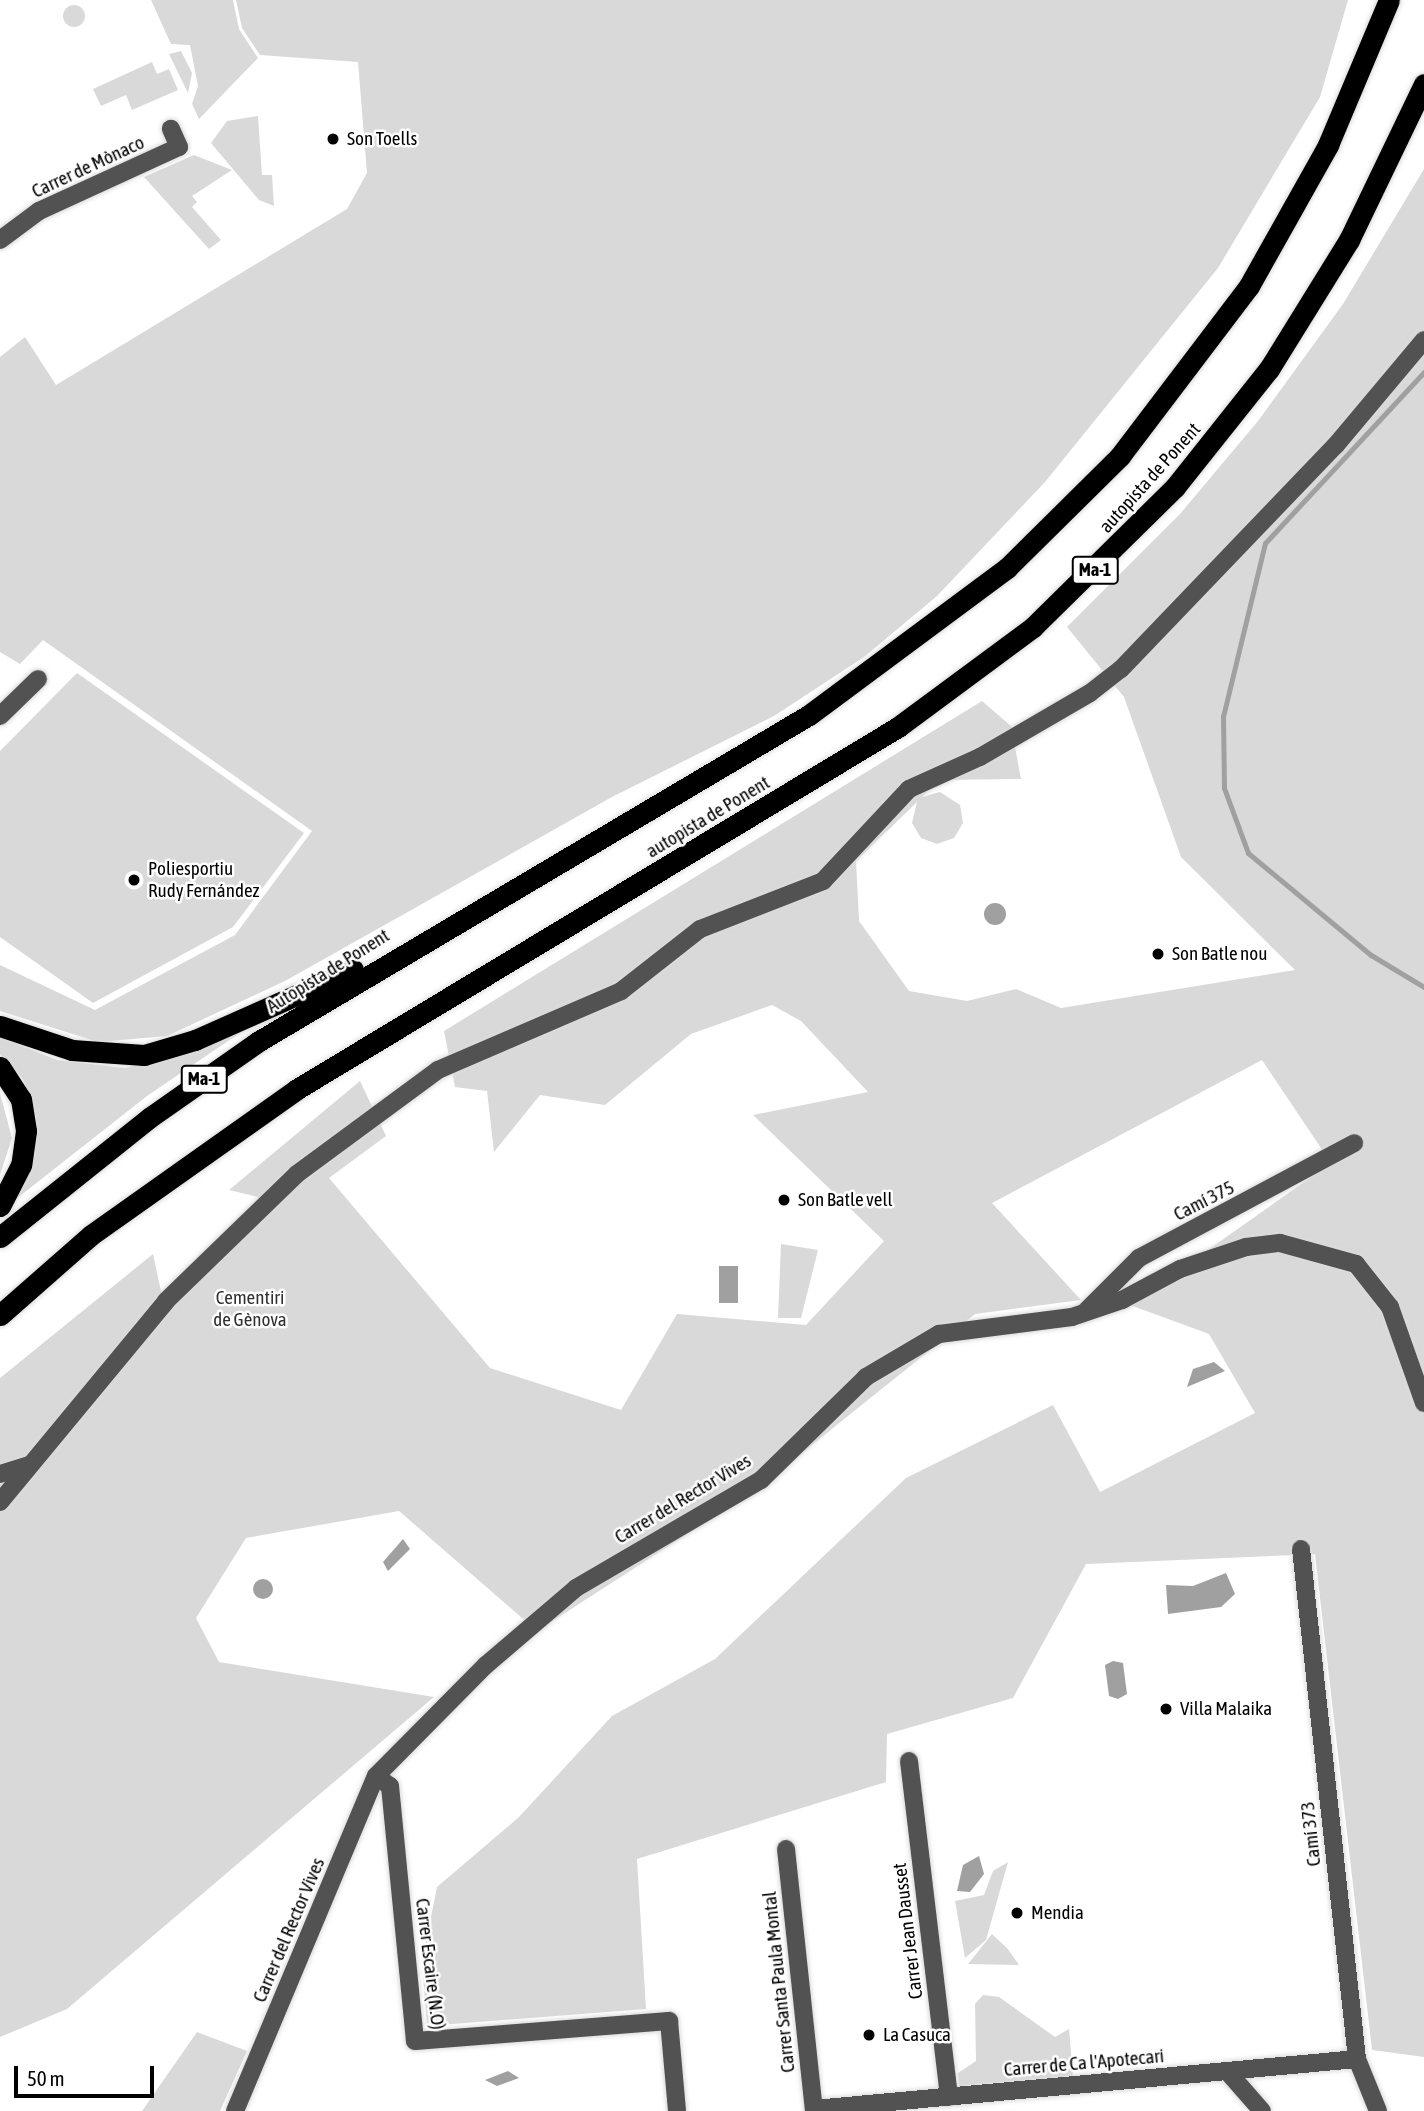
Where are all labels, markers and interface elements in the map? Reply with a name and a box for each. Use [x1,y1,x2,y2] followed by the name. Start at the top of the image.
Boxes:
[347,128,417,150] place label: Son Toells
[28,131,148,203] street label: Carrer de Mònaco
[325,131,341,147] marker: Son Toells
[1095,418,1205,538] street label: autopista de Ponent
[1070,556,1120,584] road number: Ma-1
[642,771,774,863] street label: autopista de Ponent
[148,858,259,902] place label: Poliesportiu Rudy Fernández
[126,872,142,888] marker: Poliesportiu Rudy Fernández
[262,924,394,1018] street label: Autopista de Ponent
[1172,943,1267,965] place label: Son Batle nou
[1150,946,1166,962] marker: Son Batle nou
[180,1064,228,1094] road number: Ma-1
[1170,1176,1238,1226] street label: Camí 375
[798,1189,892,1211] place label: Son Batle vell
[776,1192,792,1208] marker: Son Batle vell
[213,1287,287,1331] park label: Cementiri de Gènova
[611,1449,755,1549] street label: Carrer del Rector Vives
[1180,1698,1272,1720] place label: Villa Malaika
[1158,1701,1174,1717] marker: Villa Malaika
[1296,1801,1326,1867] street label: Camí 373
[248,1854,330,2006] street label: Carrer del Rector Vives
[888,1862,928,2000] street label: Carrer Jean Dausset
[758,1890,800,2074] street label: Carrer Santa Paula Montal
[411,1897,449,2031] street label: Carrer Escaire (N.O)
[1031,1902,1084,1924] place label: Mendia
[1009,1905,1025,1921] marker: Mendia
[883,2024,951,2046] place label: La Casuca
[861,2027,877,2043] marker: La Casuca
[1003,2045,1165,2081] street label: Carrer de Ca l'Apotecari
[18,2052,158,2096] scale bar
[27,2066,65,2090] text: 50 m

